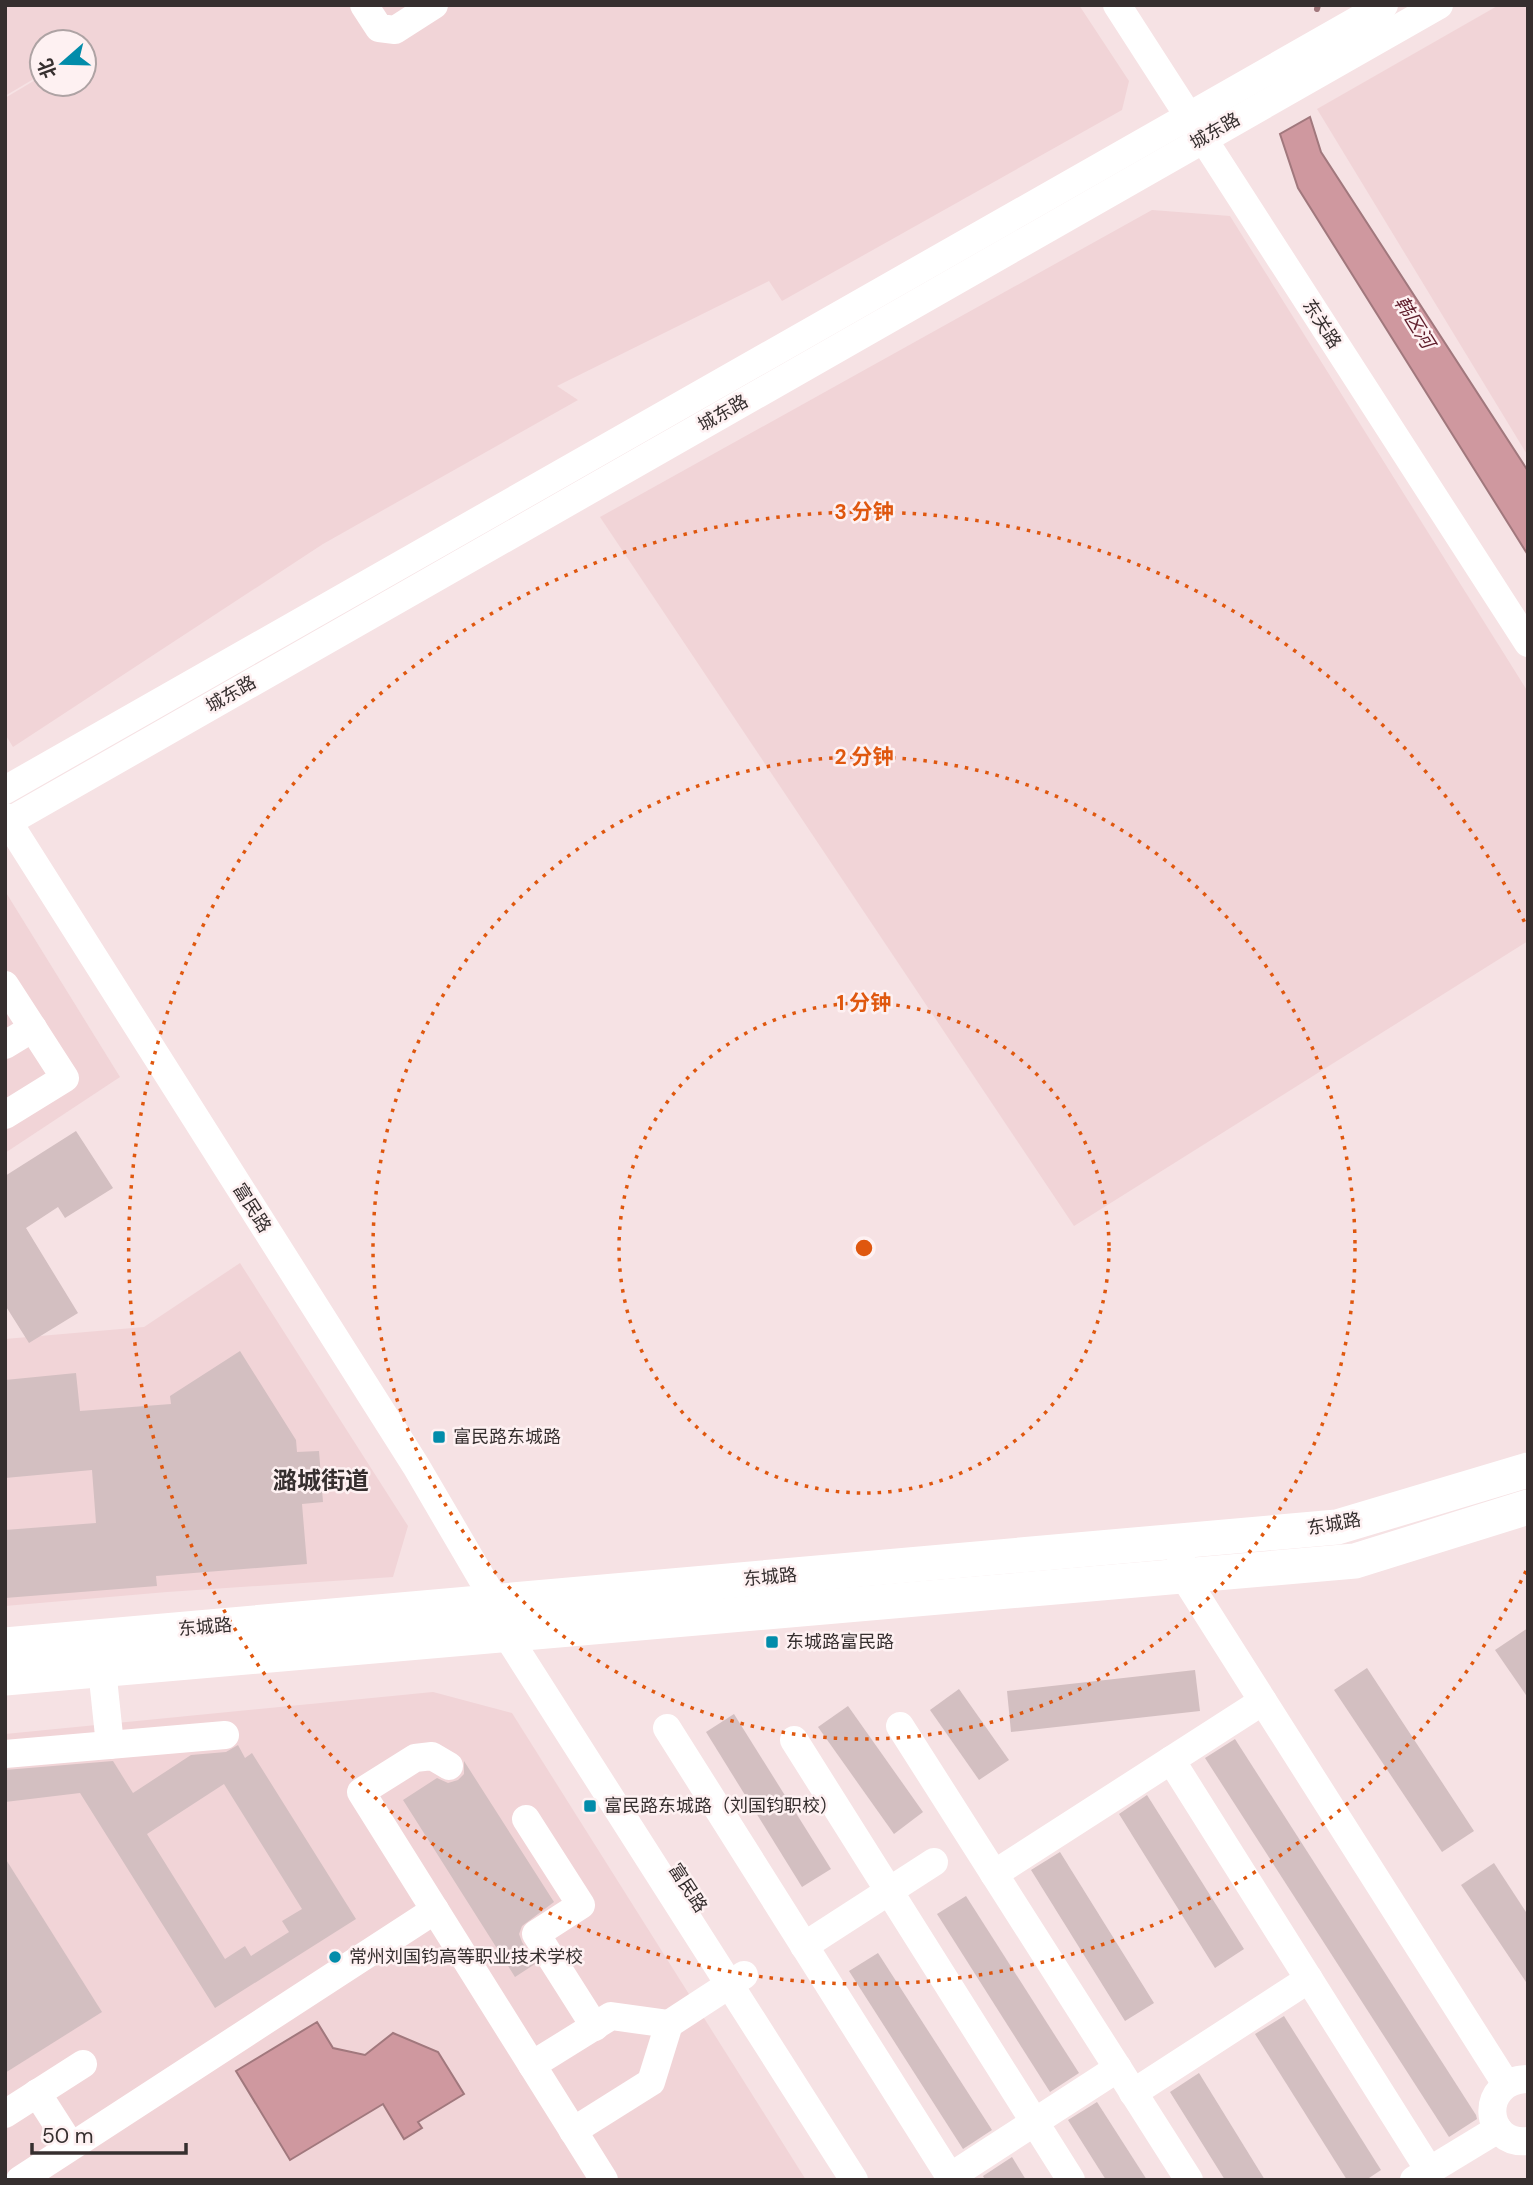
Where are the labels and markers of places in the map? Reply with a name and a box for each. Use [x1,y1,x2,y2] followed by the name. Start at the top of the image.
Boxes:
[852,1236,876,1260] centre of rings
[453,1425,561,1449] place label: 富民路东城路
[431,1429,447,1445] marker: 富民路东城路
[786,1630,894,1654] place label: 东城路富民路
[764,1634,780,1650] marker: 东城路富民路
[604,1794,838,1818] place label: 富民路东城路（刘国钧职校）
[582,1798,598,1814] marker: 富民路东城路（刘国钧职校）
[349,1945,583,1969] place label: 常州刘国钧高等职业技术学校
[327,1949,343,1965] marker: 常州刘国钧高等职业技术学校

